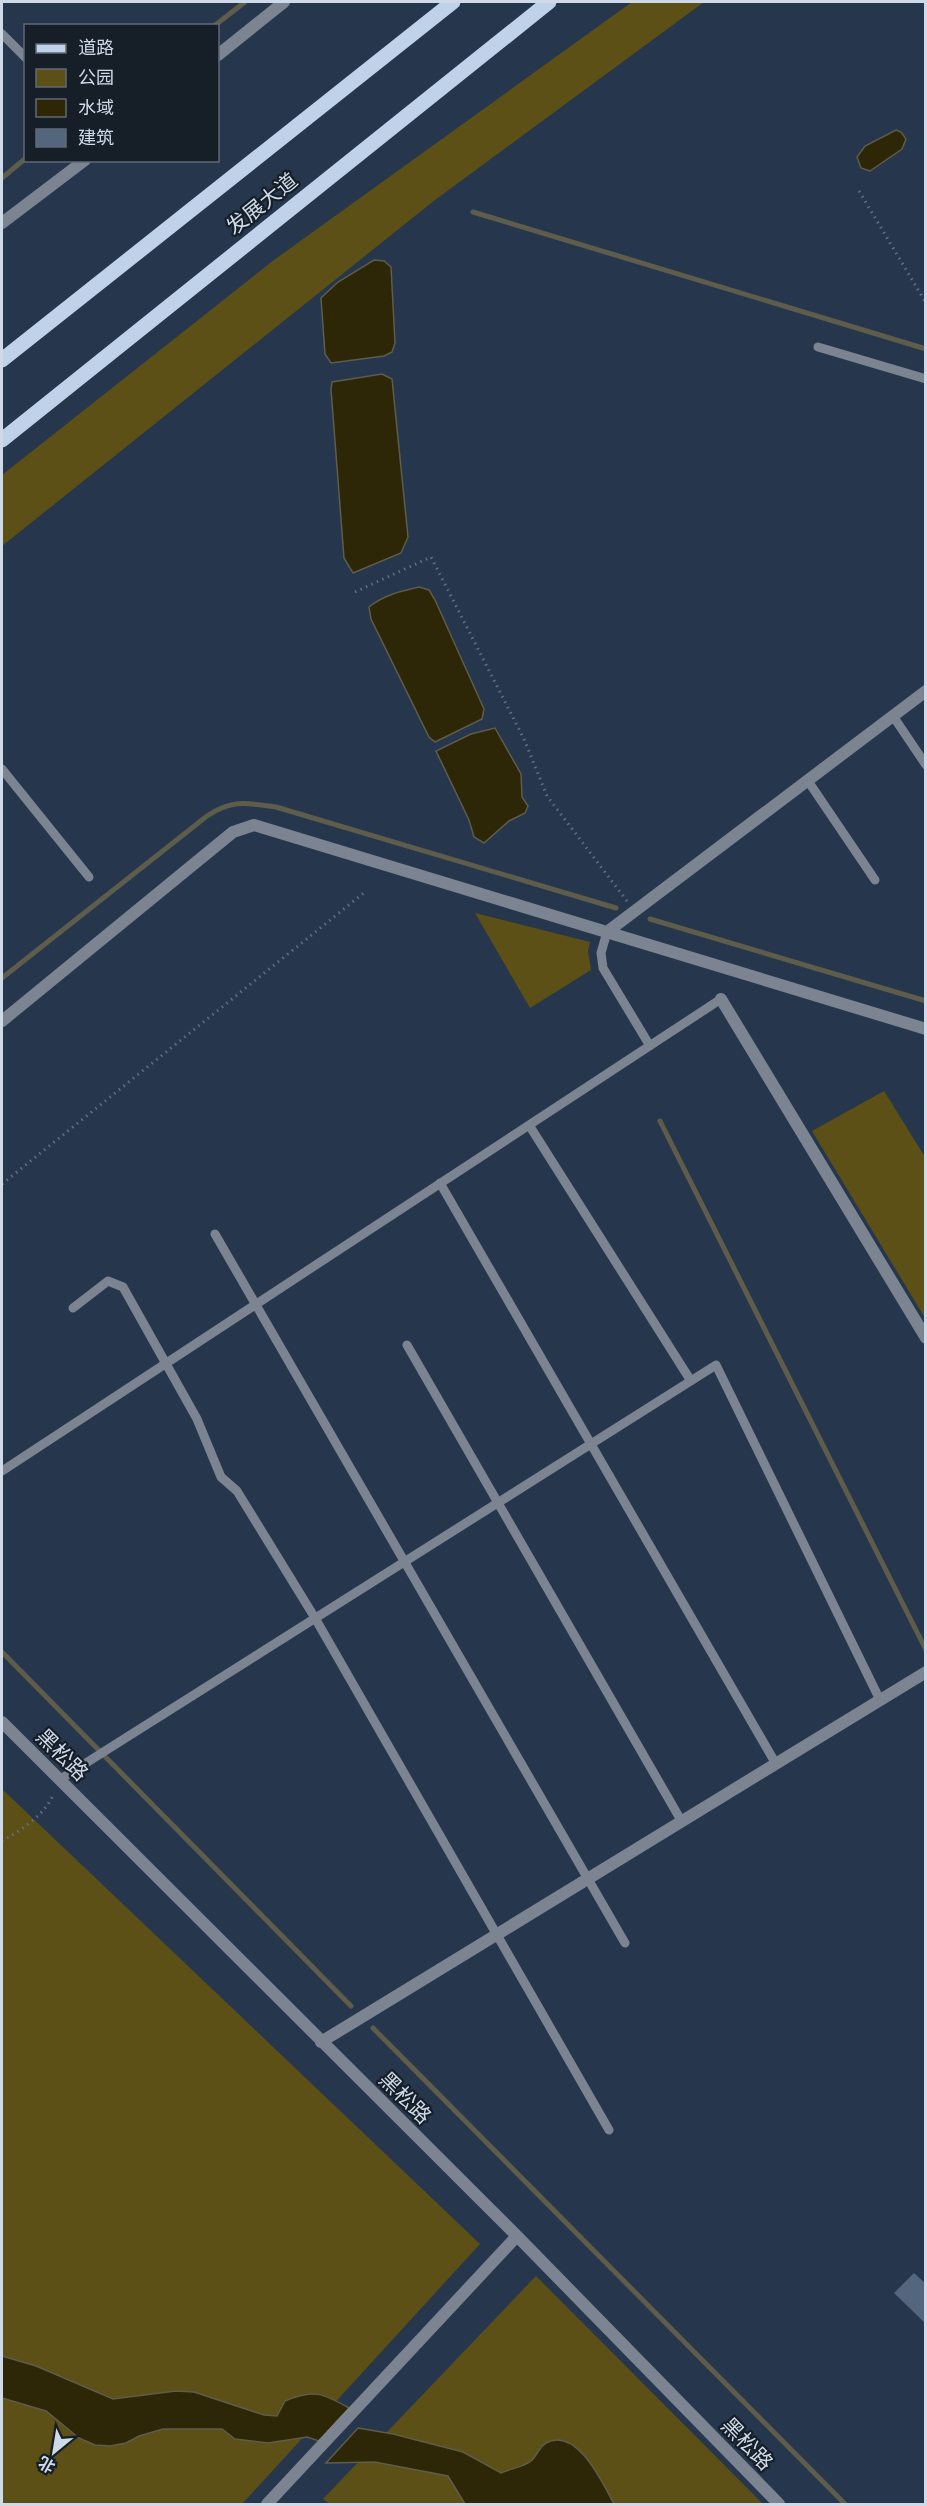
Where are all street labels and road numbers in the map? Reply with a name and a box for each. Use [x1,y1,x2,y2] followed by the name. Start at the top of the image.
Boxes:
[221,167,303,241] street label: 发展大道
[31,1723,94,1786] street label: 黑松路
[374,2066,437,2129] street label: 黑松路
[716,2412,779,2476] street label: 黑松路

